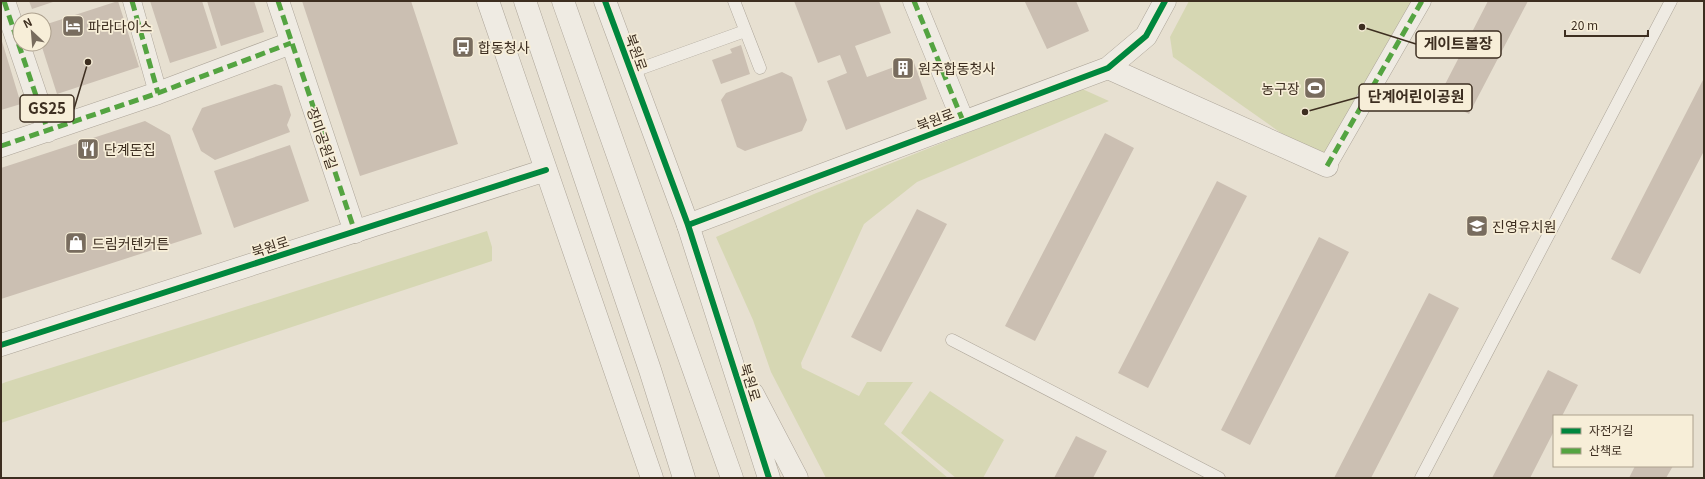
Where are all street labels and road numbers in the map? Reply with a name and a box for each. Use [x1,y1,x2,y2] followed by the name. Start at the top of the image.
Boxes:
[621,30,653,74] street label: 북원로
[913,103,957,135] street label: 북원로
[303,104,343,172] street label: 장미공원길
[249,230,292,261] street label: 북원로
[736,361,766,404] street label: 북원로

